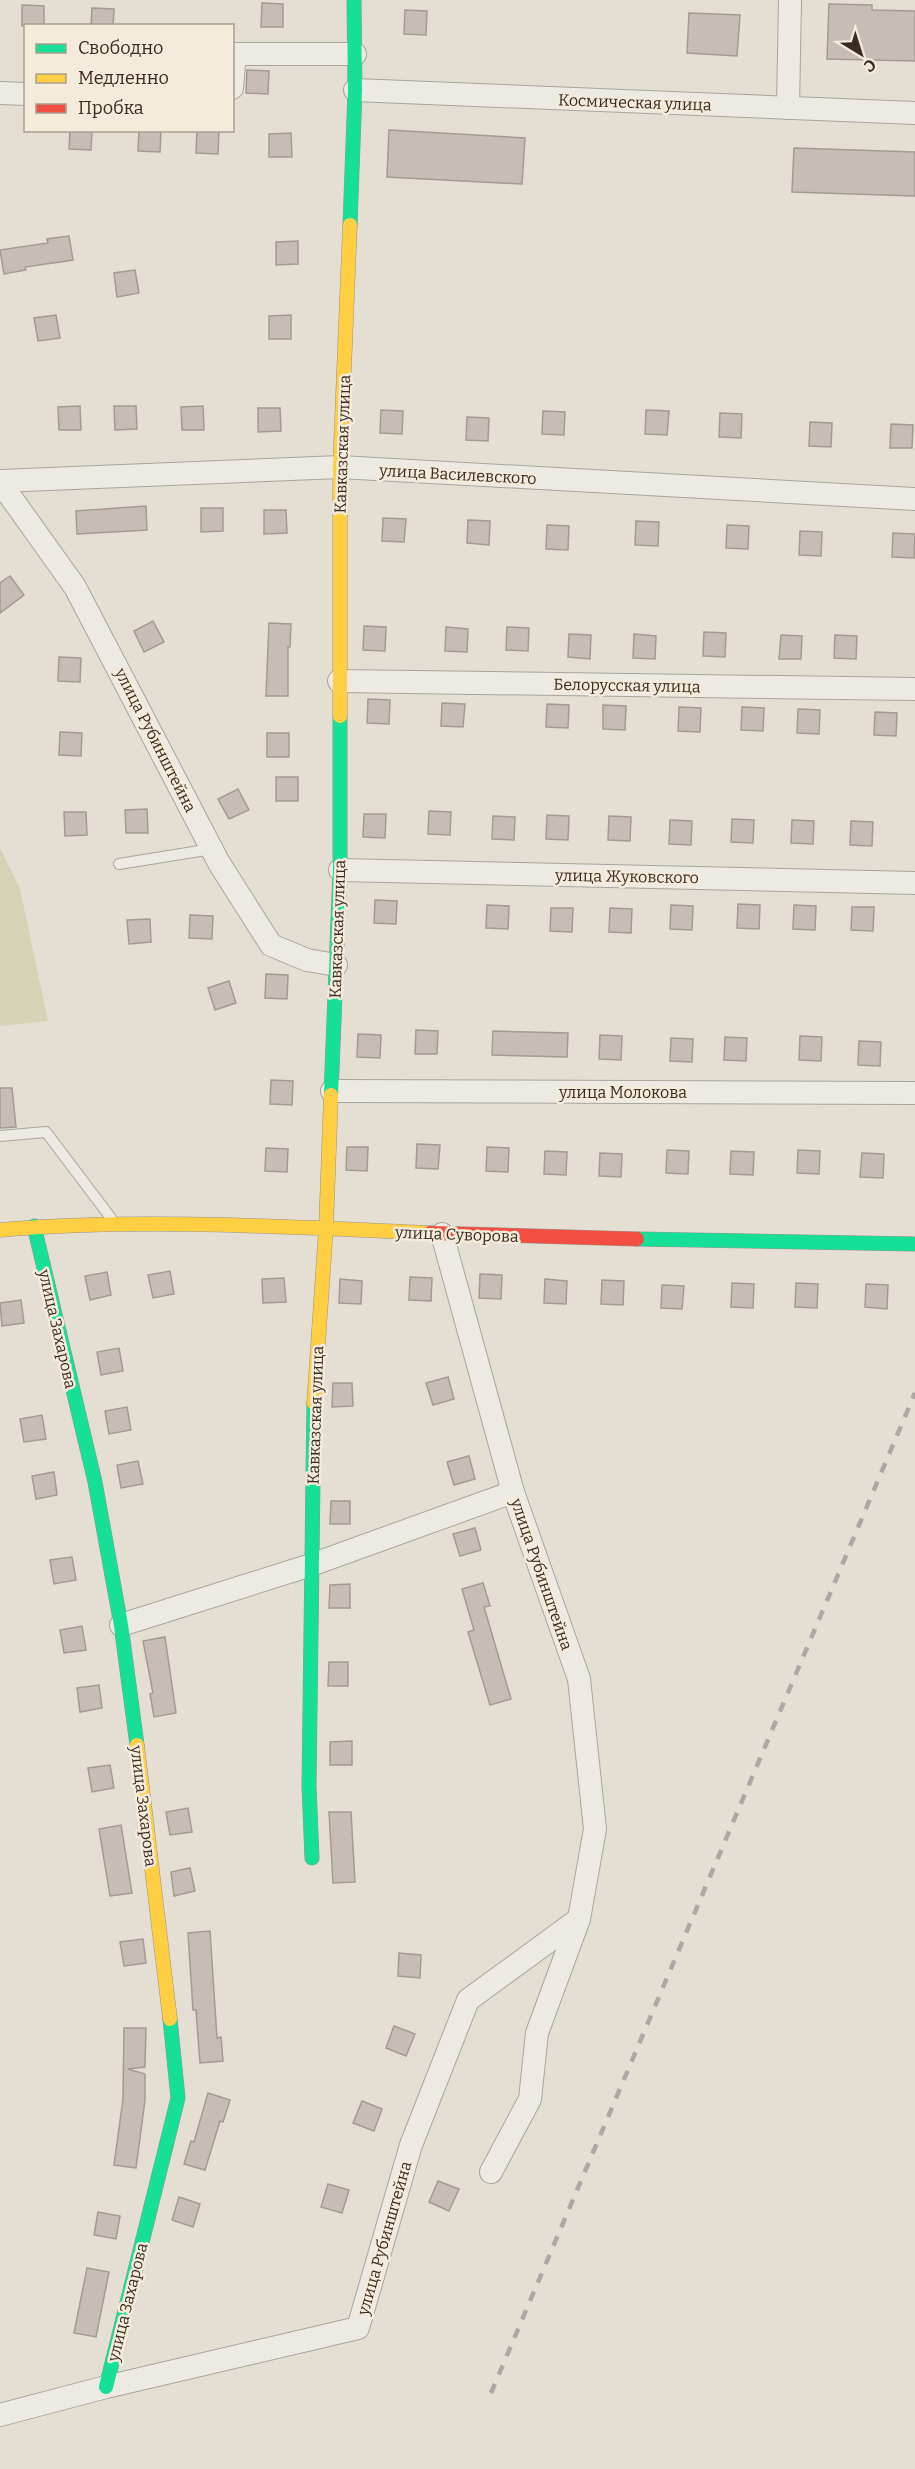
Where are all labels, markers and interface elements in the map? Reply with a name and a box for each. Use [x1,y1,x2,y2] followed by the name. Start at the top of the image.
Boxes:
[24,24,234,132] legend
[831,24,891,84] north arrow
[78,37,163,59] text: Свободно
[860,55,880,76] text: С
[78,67,169,89] text: Медленно
[558,90,712,115] street label: Космическая улица
[78,97,144,119] text: Пробка
[331,374,354,514] street label: Кавказская улица
[378,461,537,488] street label: улица Василевского
[111,664,200,816] street label: улица Рубинштейна
[553,675,701,696] street label: Белорусская улица
[326,859,349,999] street label: Кавказская улица
[554,866,699,887] street label: улица Жуковского
[558,1083,687,1102] street label: улица Молокова
[394,1223,519,1246] street label: улица Суворова
[34,1267,81,1391] street label: улица Захарова
[304,1345,327,1485] street label: Кавказская улица
[506,1495,576,1653] street label: улица Рубинштейна
[127,1743,160,1868] street label: улица Захарова
[353,2159,416,2318] street label: улица Рубинштейна
[103,2241,151,2364] street label: улица Захарова

